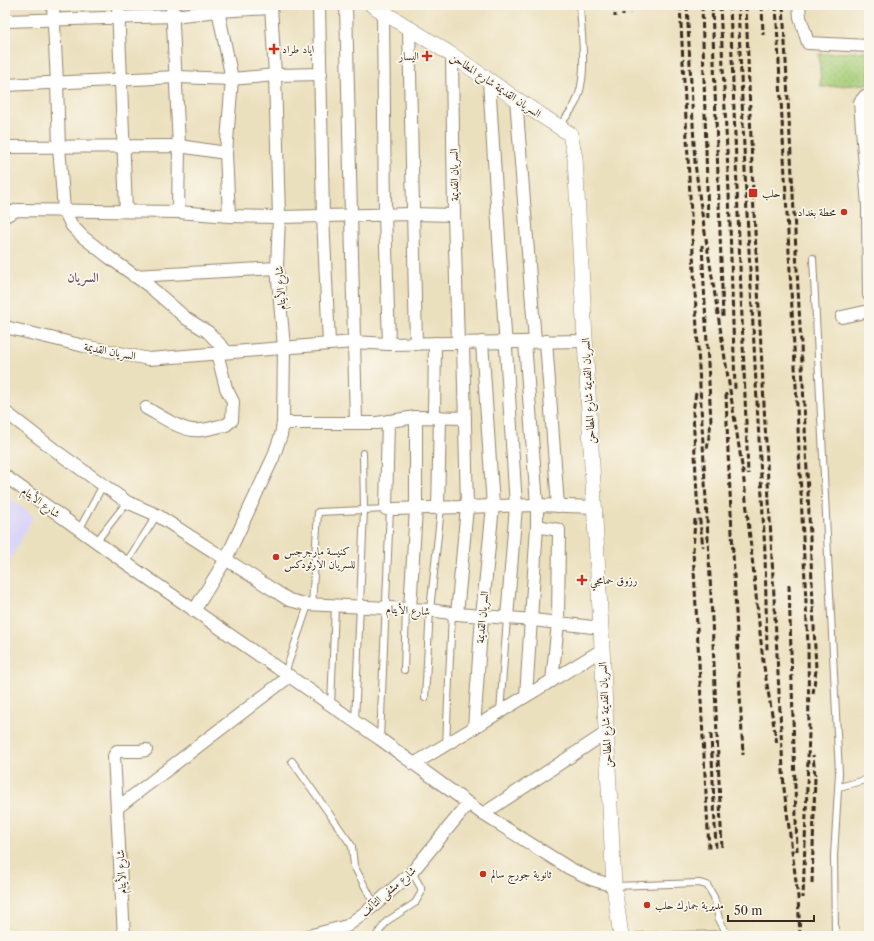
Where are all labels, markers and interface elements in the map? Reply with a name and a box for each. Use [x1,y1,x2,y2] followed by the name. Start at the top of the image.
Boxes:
[282,42,314,57] place label: اياد طراد
[269,44,279,54] marker: اياد طراد
[398,49,419,63] place label: اليسار
[446,50,544,123] street label: السريان القديمة شارع المطاحن
[422,51,432,61] marker: اليسار
[447,149,462,201] street label: السريان القديمة
[762,186,781,201] place label: حلب
[747,187,759,199] marker: حلب
[798,205,836,219] place label: محطة بغداد
[839,207,849,217] marker: محطة بغداد
[270,265,292,311] street label: شارع الأيتام
[67,269,99,287] district label: السريان
[578,337,601,444] street label: السريان القديمة شارع المطاحن
[83,339,137,364] street label: السريان القديمة
[17,483,64,523] street label: شارع الأيتام
[284,544,356,572] place label: كنيسة مارجرجس للسريان الارثودكس
[271,552,281,562] marker: كنيسة مارجرجس للسريان الارثودكس
[590,573,637,591] place label: رزوق حمامجي
[577,575,587,585] marker: رزوق حمامجي
[473,590,492,644] street label: السريان القديمة
[385,601,430,621] street label: شارع الأيتام
[595,661,618,768] street label: السريان القديمة شارع المطاحن
[112,849,132,894] street label: شارع الأيتام
[357,863,421,921] street label: شارع مشفى التآلف
[491,867,552,885] place label: ثانوية جورج سالم
[478,869,488,879] marker: ثانوية جورج سالم
[728,897,814,923] scale bar
[655,898,724,913] place label: مديرية جمارك حلب
[642,900,652,910] marker: مديرية جمارك حلب
[734,903,763,918] text: 50 m

